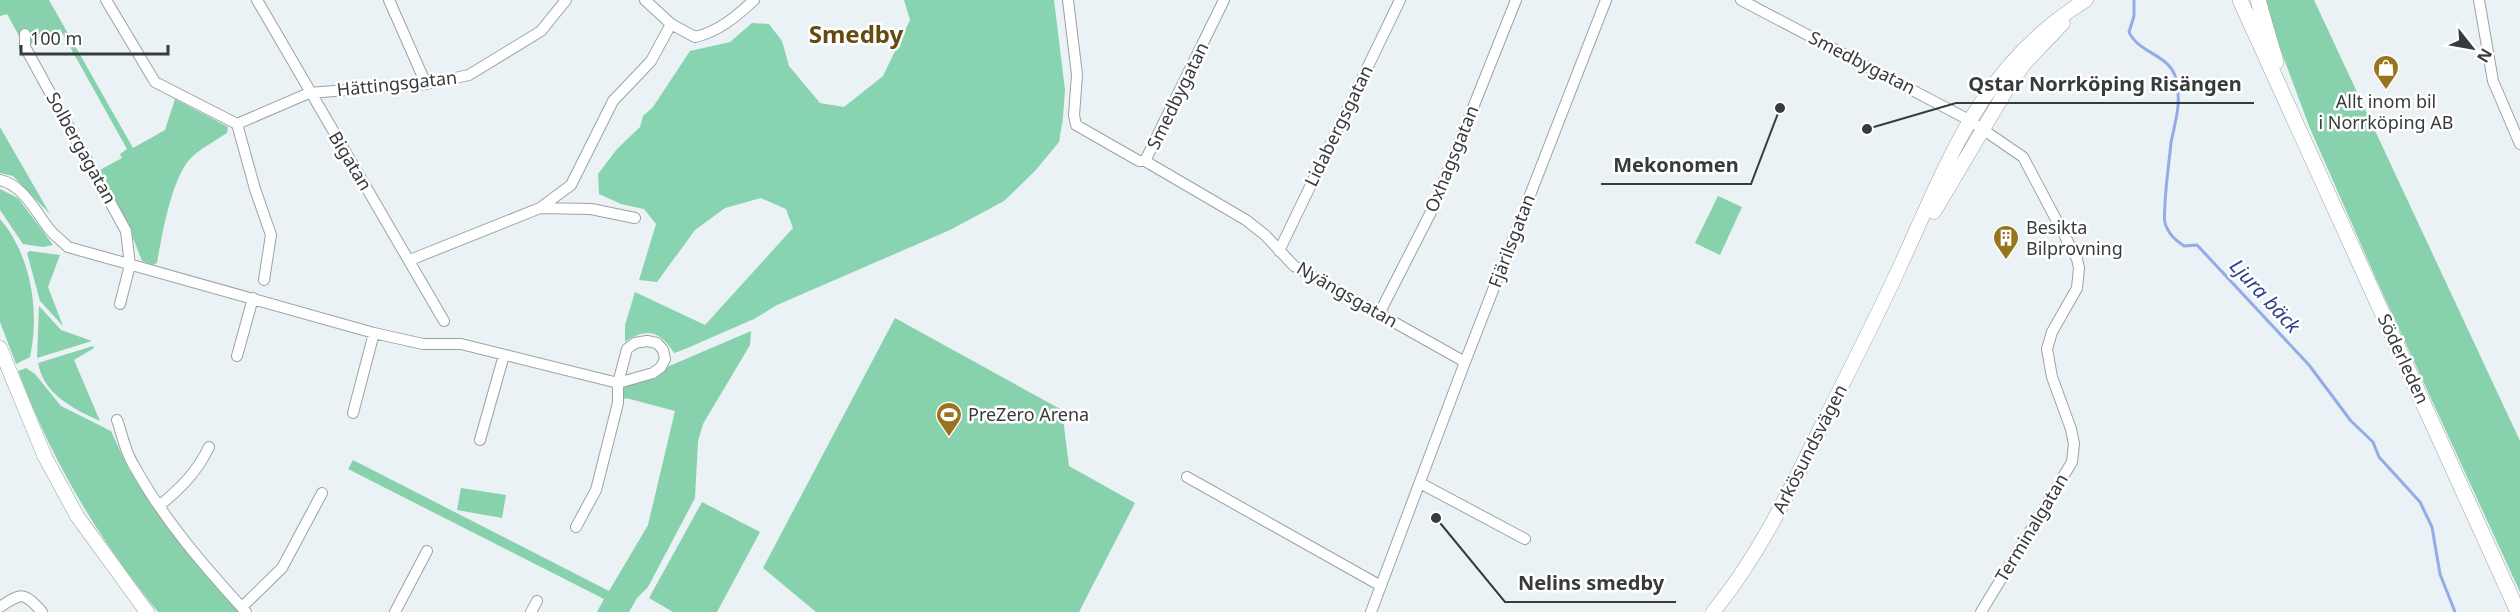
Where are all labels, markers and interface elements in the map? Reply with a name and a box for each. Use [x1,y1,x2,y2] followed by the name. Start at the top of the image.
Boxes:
[809,17,904,50] district label: Smedby
[21,18,168,56] scale bar
[2442,18,2502,78] north arrow
[1805,25,1920,99] street label: Smedbygatan
[30,26,82,50] text: 100 m
[1141,38,1213,153] street label: Smedbygatan
[2472,44,2498,67] text: N
[2371,53,2401,91] shop icon: Allt inom bil i Norrköping AB
[1298,61,1378,190] street label: Lidabergsgatan
[336,65,458,101] street label: Hättingsgatan
[1956,65,2254,103] callout: Qstar Norrköping Risängen
[1968,70,2242,97] text: Qstar Norrköping Risängen
[41,87,122,208] street label: Solbergagatan
[2318,89,2454,134] place label: Allt inom bil i Norrköping AB
[1419,102,1483,216] street label: Oxhagsgatan
[324,126,378,195] street label: Bigatan
[1601,146,1751,184] callout: Mekonomen
[1613,151,1739,178] text: Mekonomen
[1482,190,1540,291] street label: Fjärilsgatan
[2026,215,2123,260] place label: Besikta Bilprovning
[1991,223,2021,261] building icon: Besikta Bilprovning
[2224,253,2307,339] water label: Ljura bäck
[1293,256,1402,333] street label: Nyängsgatan
[2373,310,2435,407] street label: Söderleden
[1766,380,1852,517] street label: Arkösundsvägen
[934,400,964,438] sports icon: PreZero Arena
[968,402,1089,426] place label: PreZero Arena
[1989,469,2073,586] street label: Terminalgatan
[1505,564,1676,602] callout: Nelins smedby
[1518,569,1665,596] text: Nelins smedby

